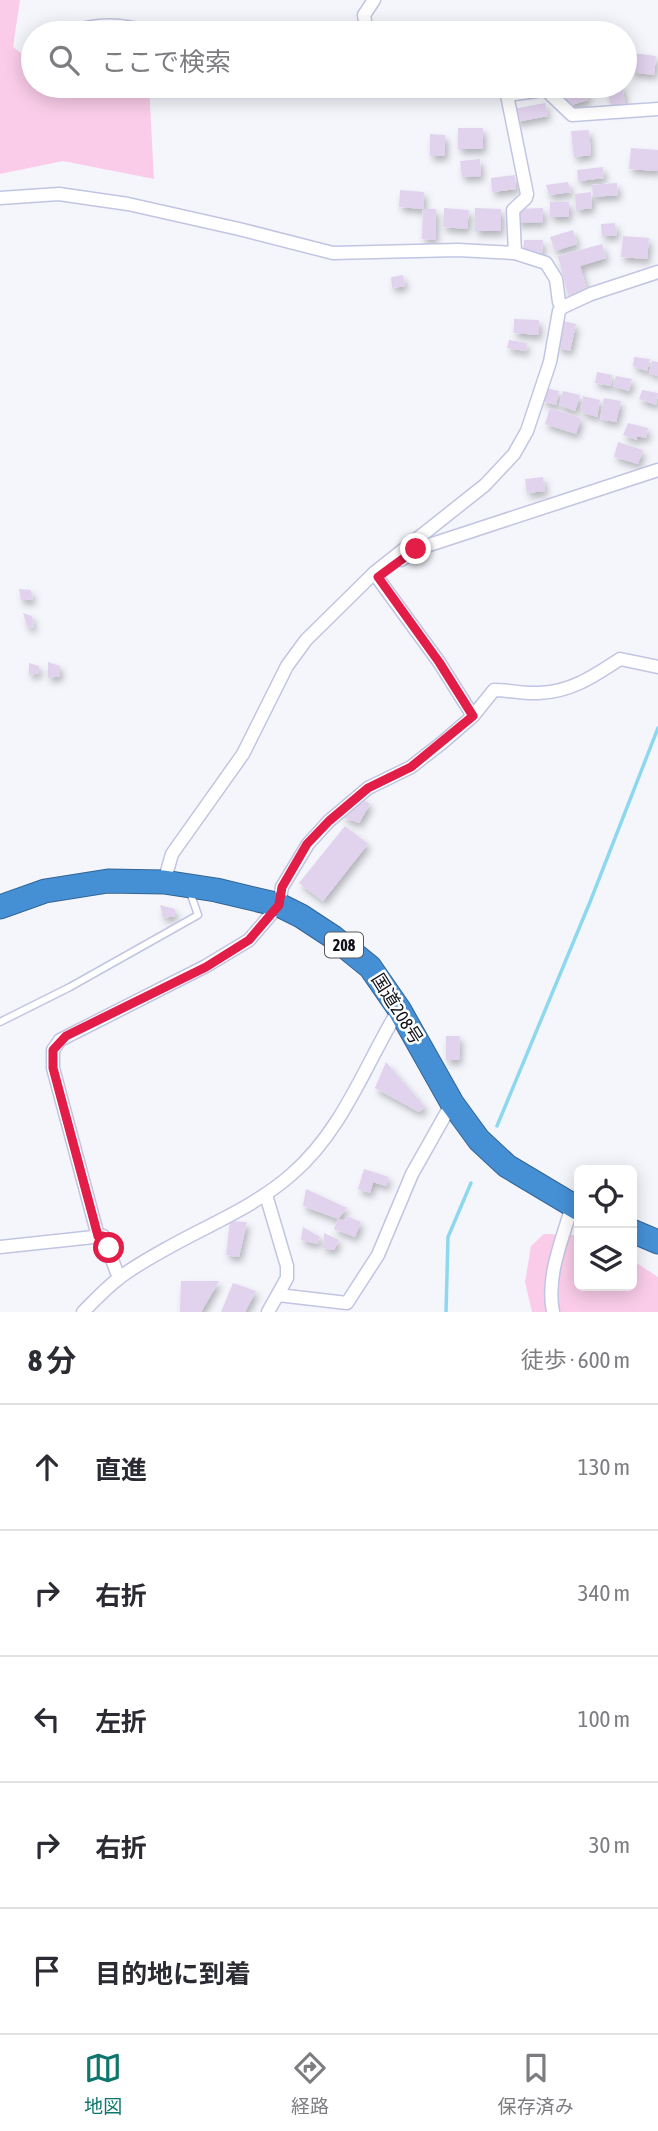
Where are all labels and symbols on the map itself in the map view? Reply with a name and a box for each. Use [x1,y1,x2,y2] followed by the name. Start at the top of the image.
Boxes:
[400,533,431,564] route end
[325,932,363,958] road number: 208
[367,970,427,1048] street label: 国道208号
[93,1232,124,1263] route start

